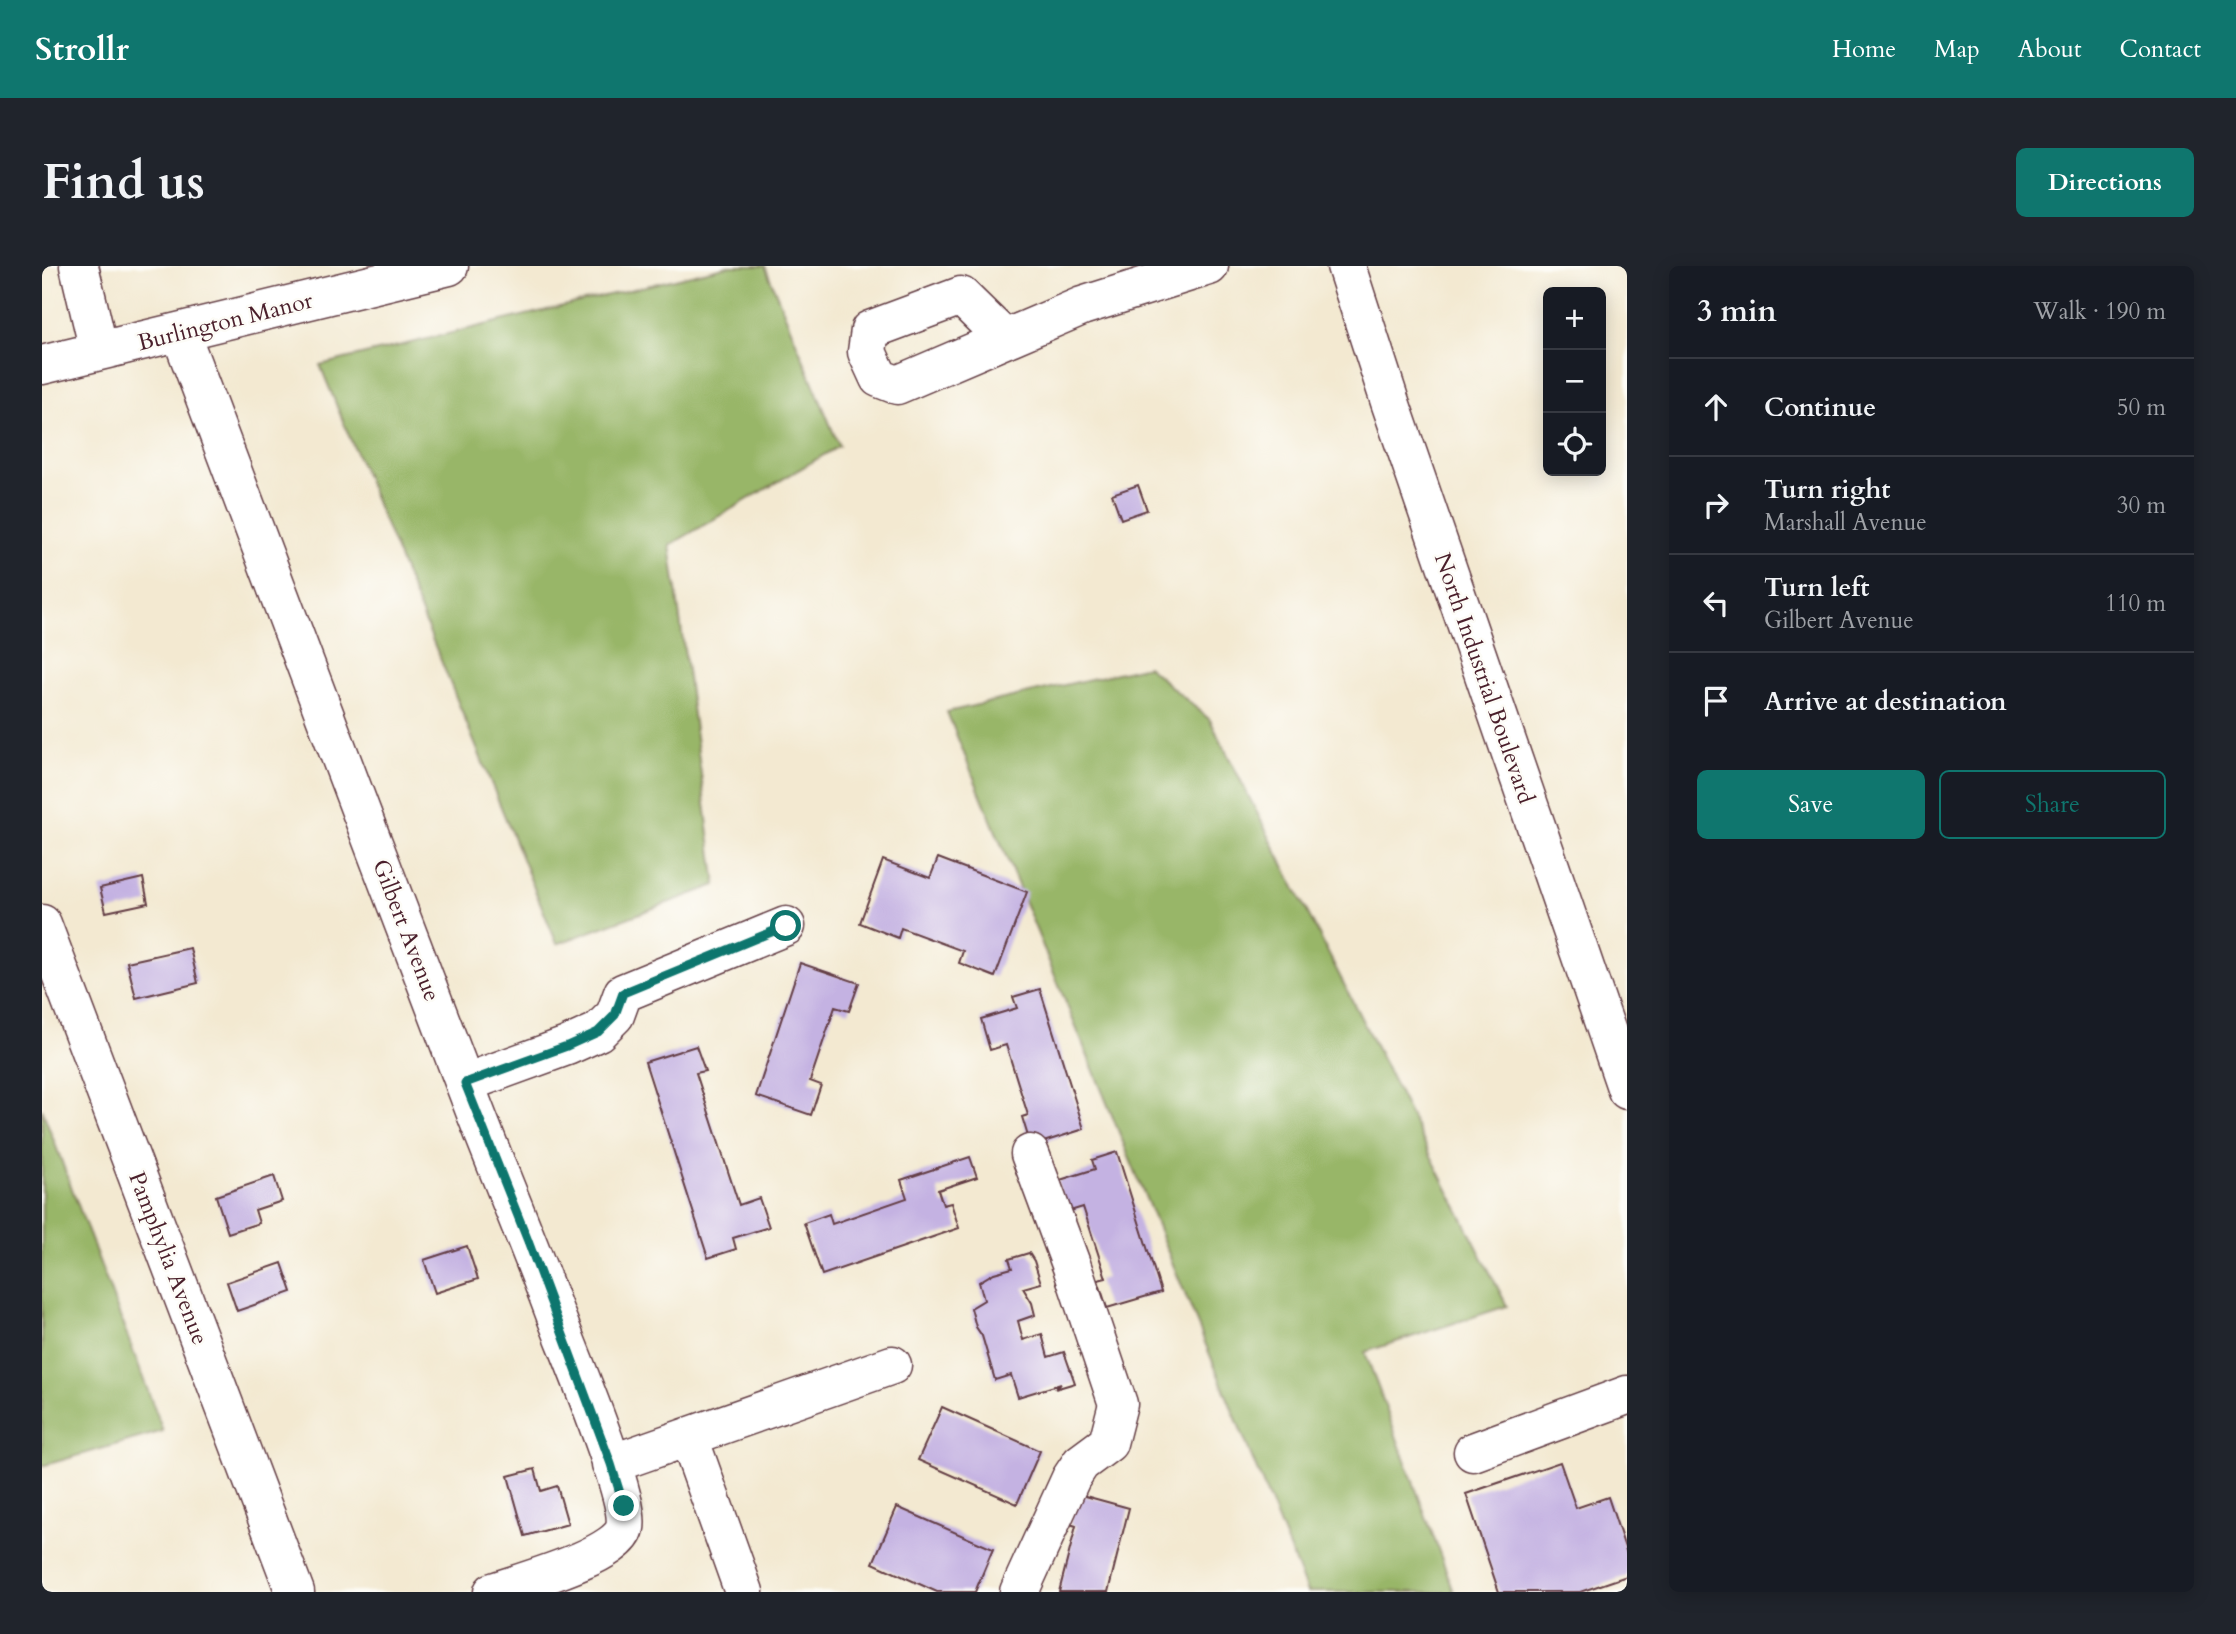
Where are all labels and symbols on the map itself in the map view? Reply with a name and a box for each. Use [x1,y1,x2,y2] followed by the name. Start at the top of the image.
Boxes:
[134,285,316,358] street label: Burlington Manor
[1427,549,1542,808] street label: North Industrial Boulevard
[365,855,448,1006] street label: Gilbert Avenue
[770,910,801,941] route start
[121,1167,216,1349] street label: Pamphylia Avenue
[608,1490,639,1521] route end

